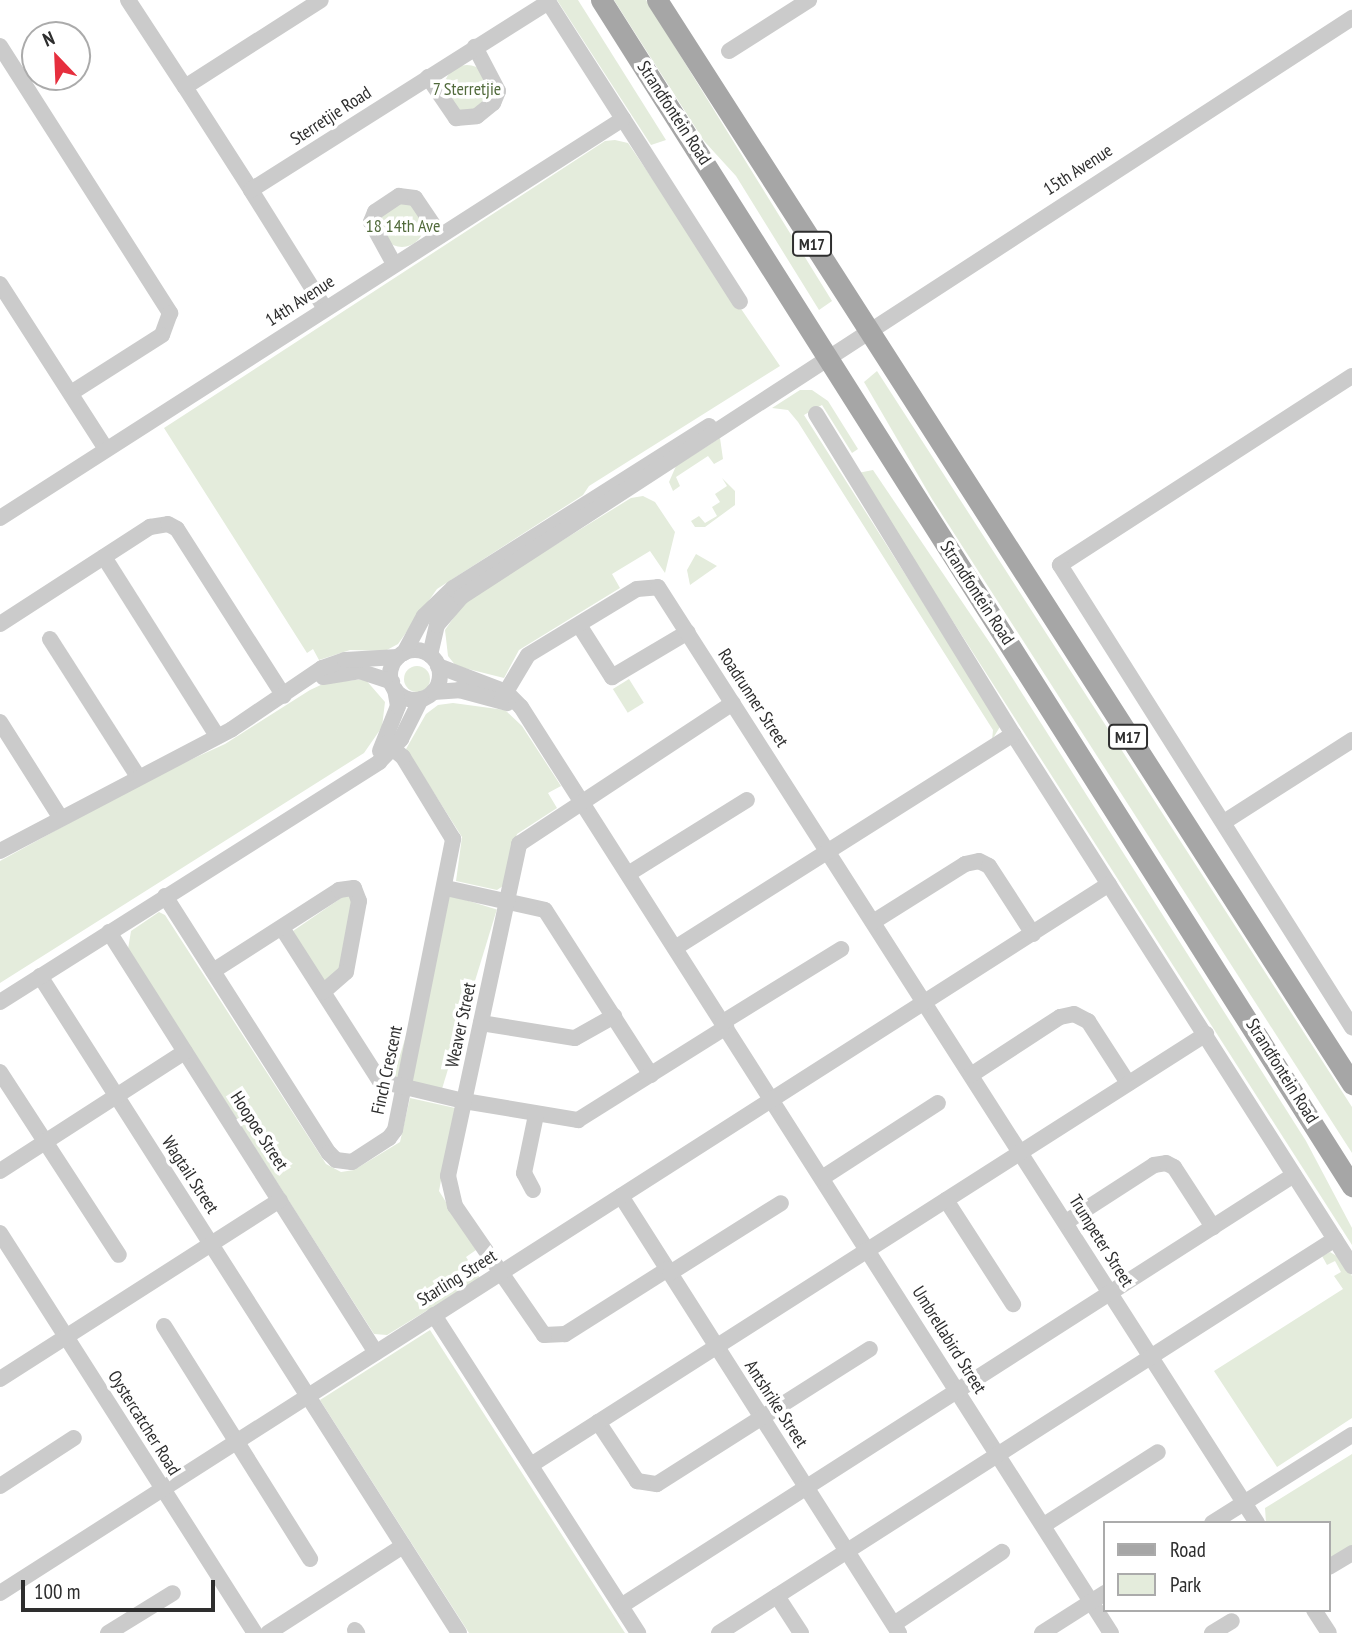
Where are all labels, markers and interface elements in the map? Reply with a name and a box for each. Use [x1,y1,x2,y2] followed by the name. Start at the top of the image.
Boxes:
[21,21,91,91] north arrow
[39,25,58,52] text: N
[632,57,716,169] street label: Strandfontein Road
[432,78,502,100] park label: 7 Sterretjie
[287,82,375,150] street label: Sterretjie Road
[1039,140,1117,200] street label: 15th Avenue
[365,215,441,237] park label: 18 14th Ave
[791,232,833,256] road number: M17
[261,271,339,331] street label: 14th Avenue
[935,537,1019,649] street label: Strandfontein Road
[713,645,793,751] street label: Roadrunner Street
[1107,724,1149,750] road number: M17
[441,980,481,1070] street label: Weaver Street
[1241,1015,1323,1127] street label: Strandfontein Road
[367,1024,407,1116] street label: Finch Crescent
[226,1088,292,1174] street label: Hoopoe Street
[157,1132,223,1218] street label: Wagtail Street
[1064,1191,1138,1291] street label: Trumpeter Street
[413,1245,501,1311] street label: Starling Street
[907,1282,991,1398] street label: Umbrellabird Street
[740,1356,812,1452] street label: Antshrike Street
[103,1367,185,1479] street label: Oystercatcher Road
[1104,1521,1331,1612] legend
[1170,1536,1206,1563] text: Road
[24,1566,219,1610] scale bar
[1170,1571,1201,1598] text: Park
[34,1578,80,1605] text: 100 m

